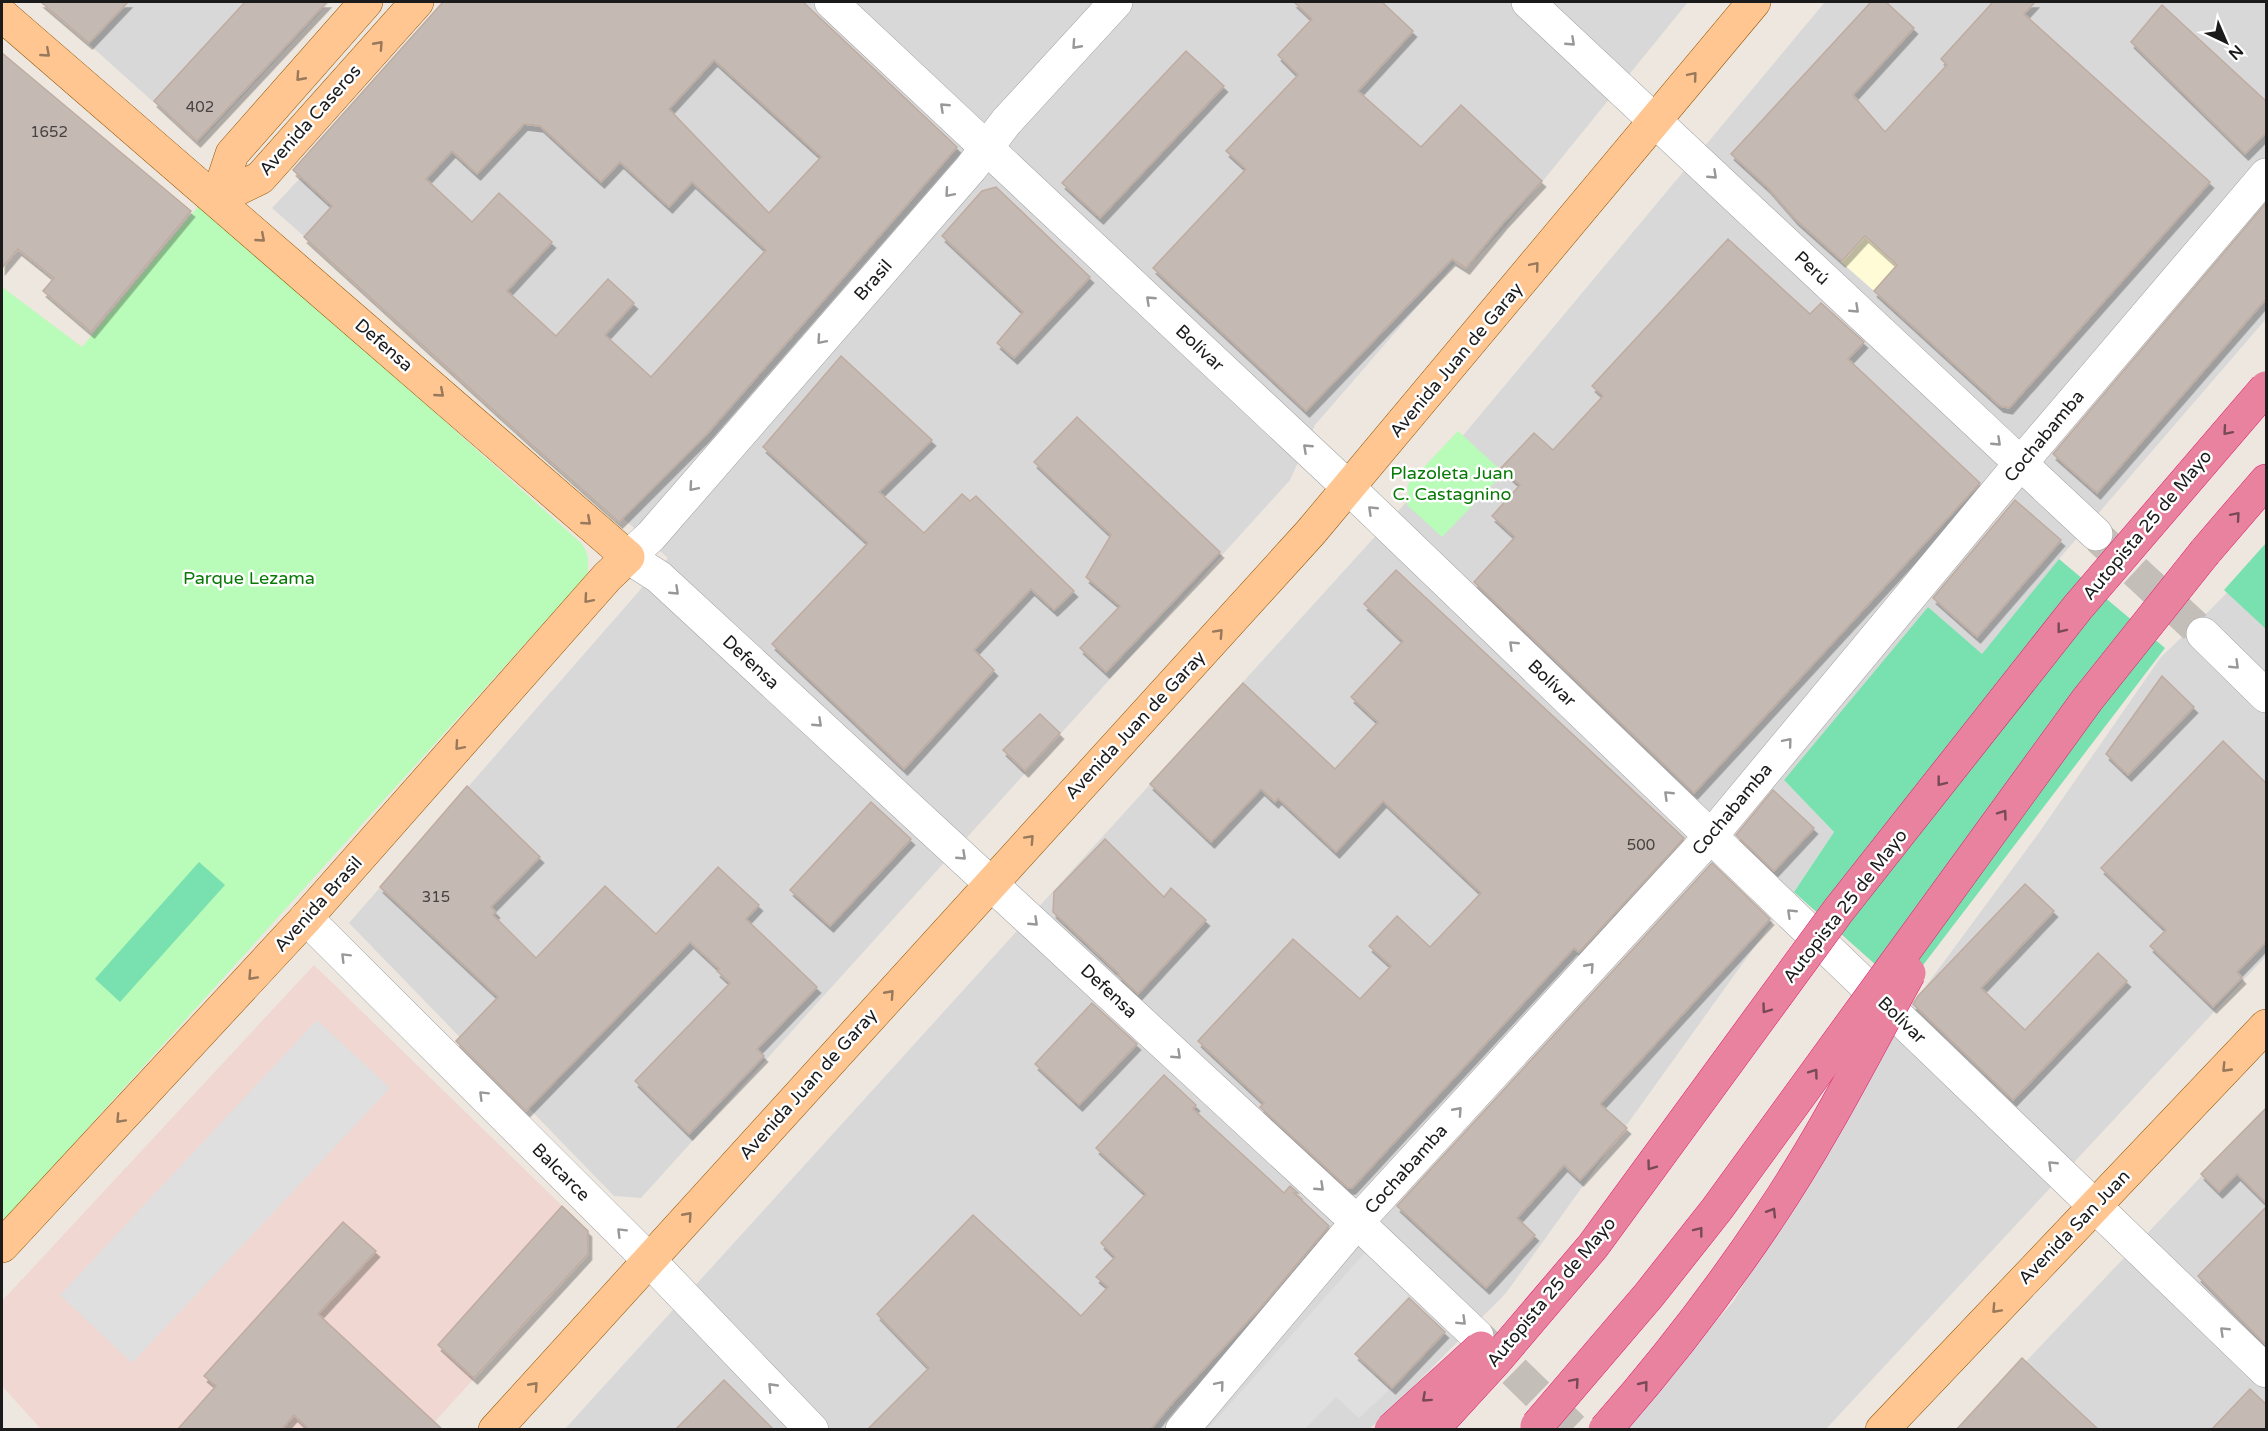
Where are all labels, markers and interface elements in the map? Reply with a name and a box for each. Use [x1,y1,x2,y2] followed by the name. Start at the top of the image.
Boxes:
[2196,12,2256,72] north arrow
[1563,34,1574,45] one-way arrow
[1072,38,1083,49] one-way arrow
[2224,40,2247,64] text: N
[372,41,383,52] one-way arrow
[39,46,50,57] one-way arrow
[254,60,366,180] street label: Avenida Caseros
[296,70,307,81] one-way arrow
[1685,72,1696,83] one-way arrow
[186,98,214,116] house number: 402
[940,103,951,114] one-way arrow
[30,123,68,141] house number: 1652
[1706,168,1717,179] one-way arrow
[945,186,956,197] one-way arrow
[254,231,265,242] one-way arrow
[1790,246,1834,290] street label: Perú
[849,255,897,305] street label: Brasil
[1528,262,1539,273] one-way arrow
[1385,278,1527,442] street label: Avenida Juan de Garay
[1146,296,1156,307] one-way arrow
[1848,302,1859,313] one-way arrow
[351,314,417,376] street label: Defensa
[1171,320,1229,376] street label: Bolívar
[817,333,828,344] one-way arrow
[433,386,444,397] one-way arrow
[1999,386,2089,486] street label: Cochabamba
[2223,424,2234,435] one-way arrow
[1990,435,2001,446] one-way arrow
[1303,444,1313,455] one-way arrow
[2078,445,2216,605] street label: Autopista 25 de Mayo
[1390,462,1514,505] park label: Plazoleta Juan C. Castagnino
[689,480,700,491] one-way arrow
[1369,507,1380,518] one-way arrow
[2228,512,2239,523] one-way arrow
[580,514,591,525] one-way arrow
[183,567,315,589] park label: Parque Lezama
[668,584,679,595] one-way arrow
[584,593,595,603] one-way arrow
[2058,622,2069,633] one-way arrow
[718,630,784,694] street label: Defensa
[1212,630,1223,640] one-way arrow
[1509,642,1520,653] one-way arrow
[1060,646,1210,804] street label: Avenida Juan de Garay
[1523,655,1581,711] street label: Bolívar
[2227,658,2238,669] one-way arrow
[811,716,822,727] one-way arrow
[1781,738,1792,749] one-way arrow
[455,739,466,749] one-way arrow
[1687,759,1777,859] street label: Cochabamba
[1937,775,1948,786] one-way arrow
[1665,792,1676,803] one-way arrow
[1996,810,2007,821] one-way arrow
[1778,825,1912,987] street label: Autopista 25 de Mayo
[1023,835,1034,846] one-way arrow
[1627,836,1655,854] house number: 500
[955,848,966,859] one-way arrow
[269,852,367,956] street label: Avenida Brasil
[422,888,450,906] house number: 315
[1787,909,1797,920] one-way arrow
[1027,915,1038,926] one-way arrow
[342,953,353,964] one-way arrow
[1076,959,1142,1023] street label: Defensa
[1583,964,1594,974] one-way arrow
[248,969,259,980] one-way arrow
[883,990,894,1001] one-way arrow
[1873,992,1931,1048] street label: Bolívar
[1762,1003,1773,1014] one-way arrow
[734,1004,882,1164] street label: Avenida Juan de Garay
[1170,1047,1181,1058] one-way arrow
[2222,1062,2233,1072] one-way arrow
[1807,1069,1818,1080] one-way arrow
[480,1091,491,1102] one-way arrow
[1451,1108,1462,1118] one-way arrow
[116,1112,127,1123] one-way arrow
[1360,1120,1452,1218] street label: Cochabamba
[527,1138,595,1206] street label: Balcarce
[1647,1160,1658,1171] one-way arrow
[2048,1161,2058,1172] one-way arrow
[2014,1165,2134,1289] street label: Avenida San Juan
[1313,1180,1324,1191] one-way arrow
[1765,1208,1777,1218] one-way arrow
[681,1212,692,1223] one-way arrow
[1482,1212,1620,1372] street label: Autopista 25 de Mayo
[1692,1227,1703,1238] one-way arrow
[618,1229,629,1240] one-way arrow
[1992,1303,2003,1313] one-way arrow
[1455,1314,1465,1325] one-way arrow
[2221,1327,2232,1338] one-way arrow
[1568,1378,1579,1389] one-way arrow
[1212,1381,1223,1392] one-way arrow
[1636,1381,1647,1392] one-way arrow
[527,1382,538,1393] one-way arrow
[768,1384,779,1395] one-way arrow
[1422,1391,1433,1402] one-way arrow

